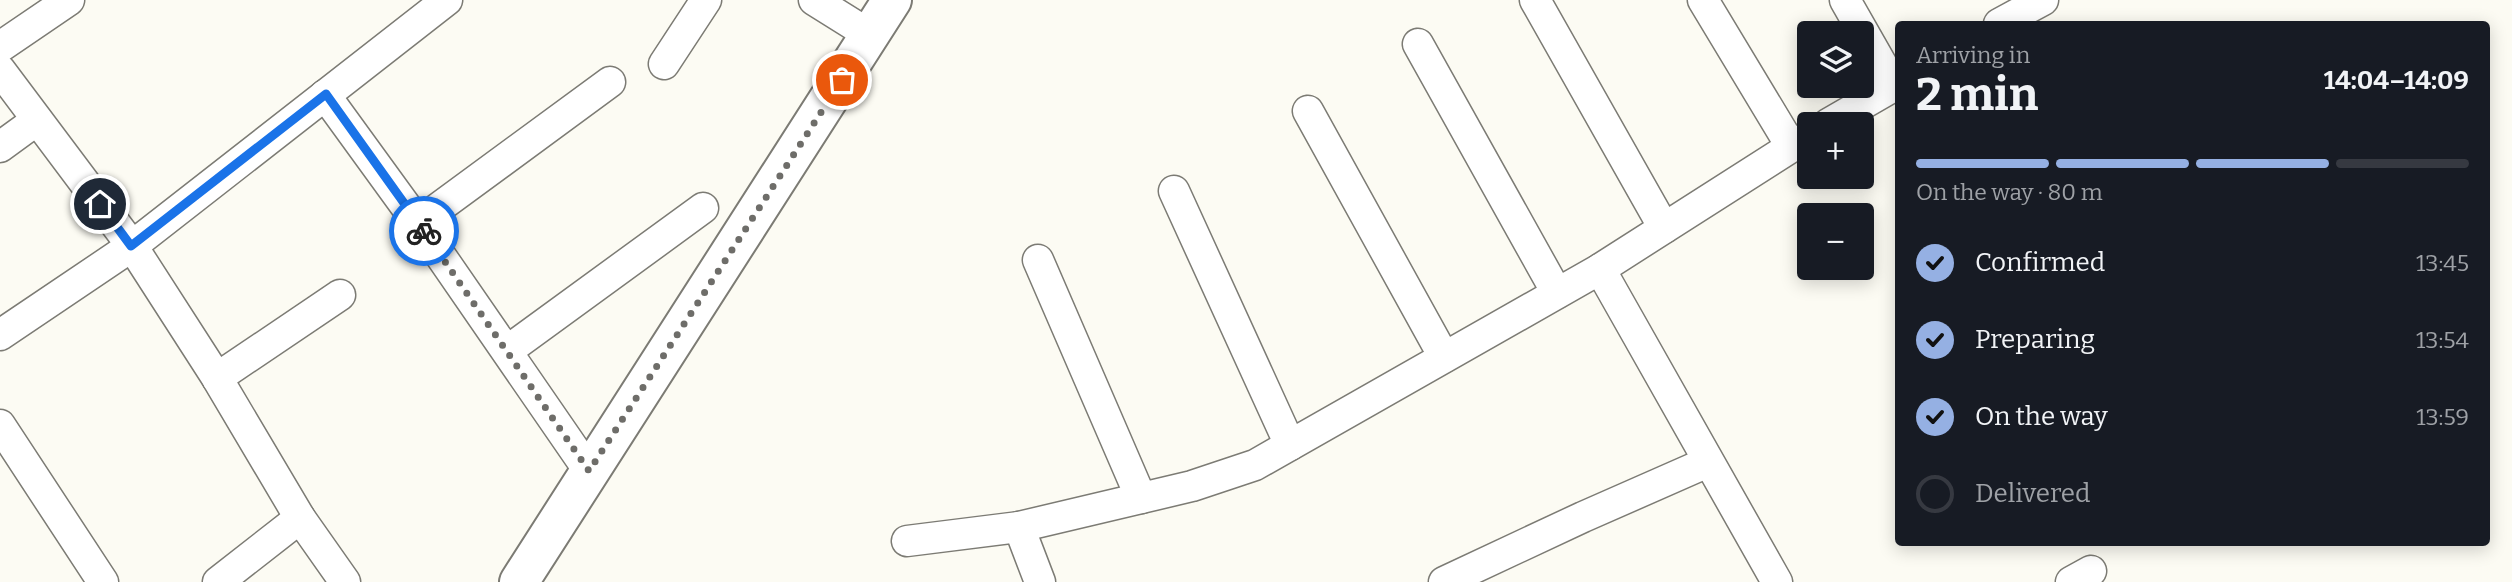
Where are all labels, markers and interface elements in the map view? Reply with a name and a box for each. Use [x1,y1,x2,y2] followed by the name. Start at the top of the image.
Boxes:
[1797,21,1874,280] map controls
[1797,21,1874,98] button: layers
[1916,41,2030,69] text: Arriving in
[812,50,872,110] pin
[823,61,861,99] icon: bag
[2324,65,2469,96] text: 14:04–14:09
[1916,67,2038,122] text: 2 min
[1797,112,1874,189] button: +
[70,174,130,234] pin
[1916,178,2103,206] text: On the way · 80 m
[81,185,119,223] icon: home
[389,196,459,266] courier
[1797,203,1874,280] button: −
[405,212,443,250] icon: bike
[1916,244,1954,282] icon: check
[1975,247,2105,278] text: Confirmed
[2416,249,2469,277] text: 13:45
[1916,321,1954,359] icon: check
[1975,324,2095,355] text: Preparing
[2416,326,2469,354] text: 13:54
[1916,398,1954,436] icon: check
[1975,401,2108,432] text: On the way
[2416,403,2469,431] text: 13:59
[1975,478,2090,509] text: Delivered

